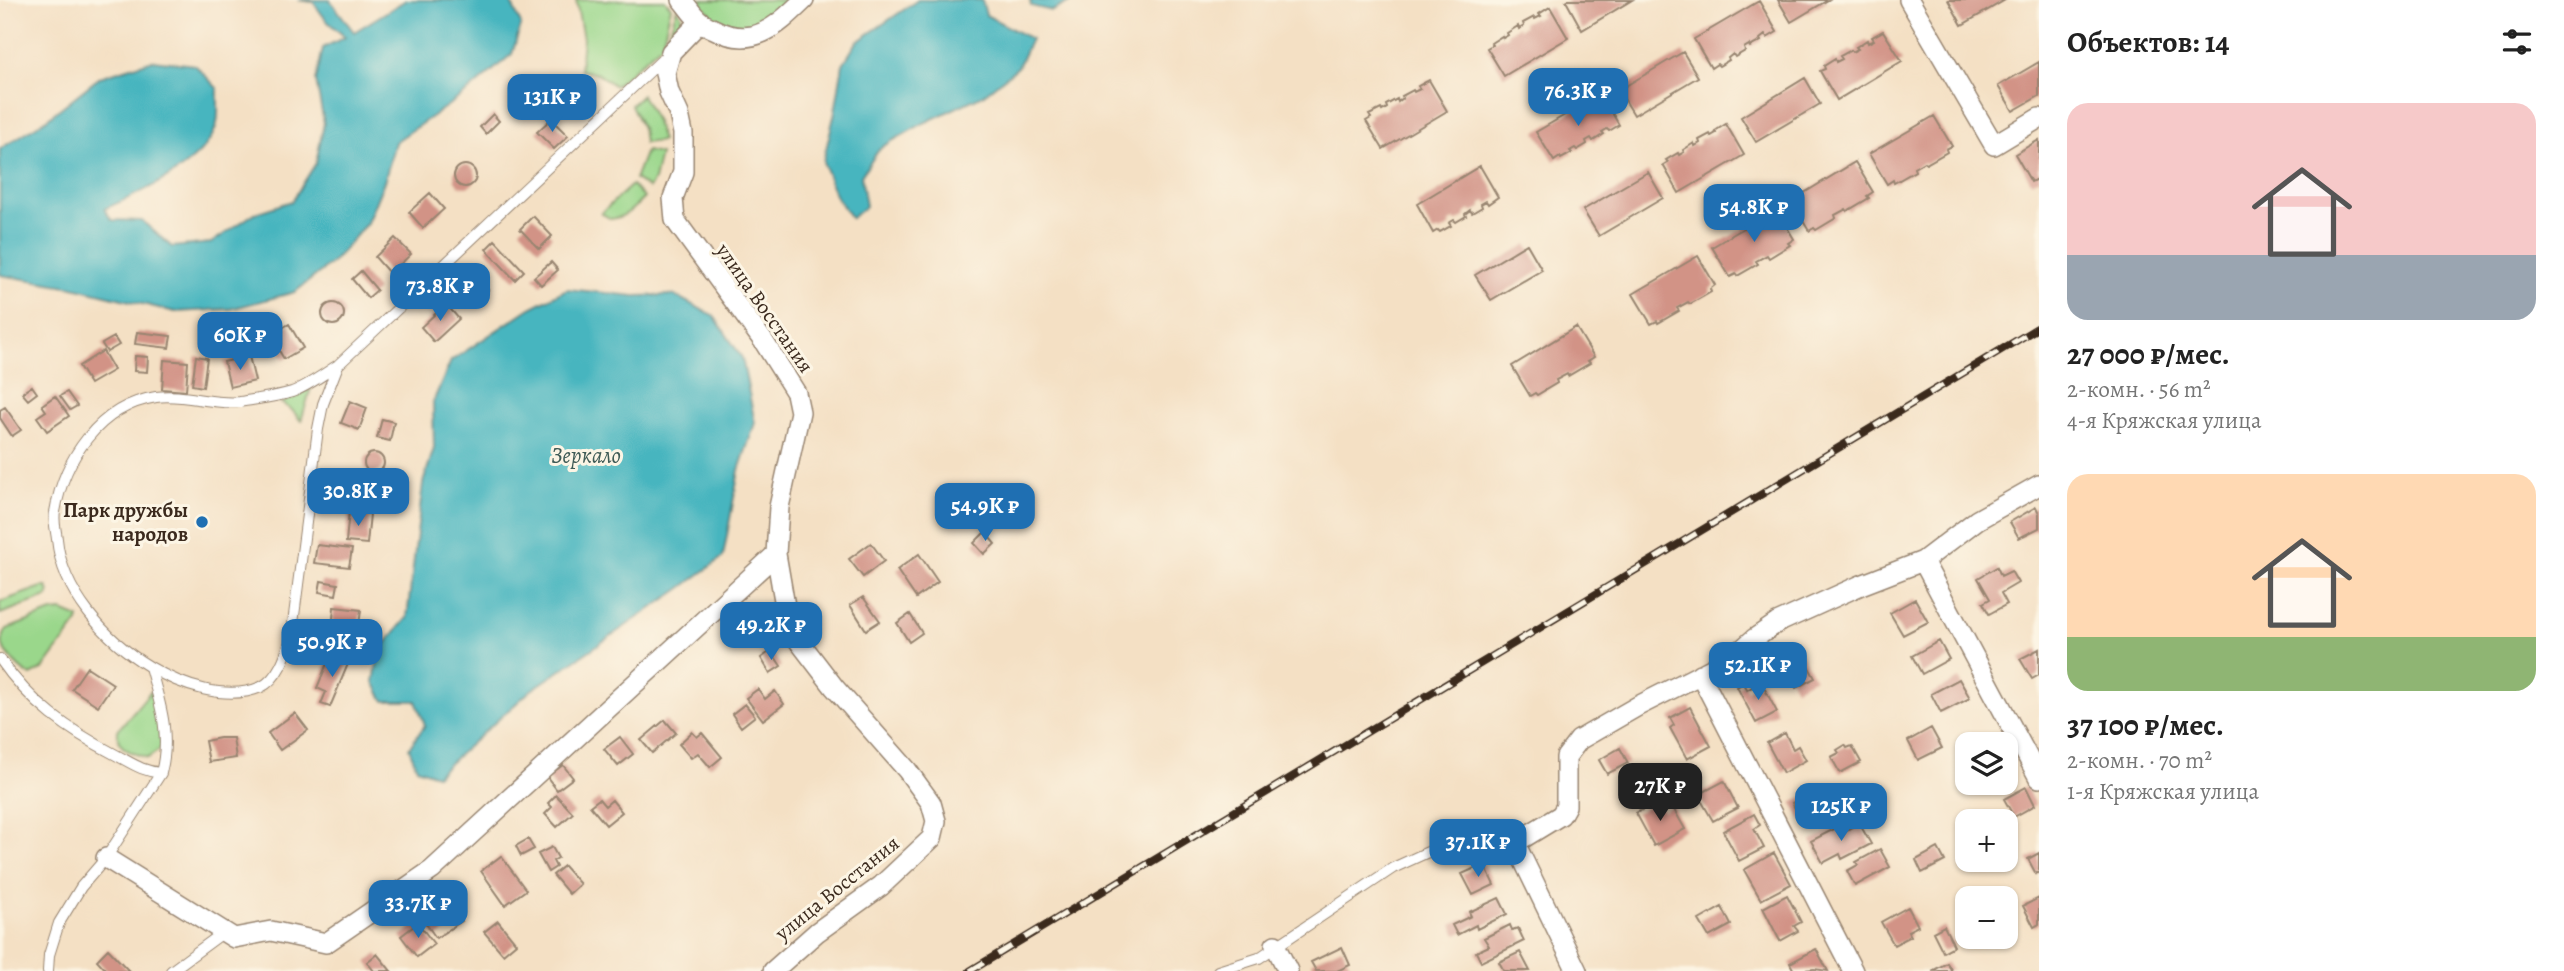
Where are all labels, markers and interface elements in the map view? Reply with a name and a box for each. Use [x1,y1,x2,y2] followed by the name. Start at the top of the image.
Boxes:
[2067,22,2229,62] text: Объектов: 14
[2498,23,2536,61] icon: filters
[1513,68,1643,128] pin: 76.3K ₽
[495,74,609,134] pin: 131K ₽
[1544,75,1612,106] text: 76.3K ₽
[523,81,581,112] text: 131K ₽
[2239,149,2365,275] icon: home
[1689,184,1819,244] pin: 54.8K ₽
[1720,191,1788,222] text: 54.8K ₽
[709,237,820,378] street label: улица Восстания
[375,264,505,323] pin: 73.8K ₽
[406,270,474,301] text: 73.8K ₽
[191,312,289,372] pin: 60K ₽
[213,319,267,350] text: 60K ₽
[2067,334,2230,374] text: 27 000 ₽/мес.
[2067,374,2211,405] text: 2-комн. · 56 m²
[2067,405,2262,436] text: 4-я Кряжская улица
[551,440,621,471] water label: Зеркало
[293,468,423,528] pin: 30.8K ₽
[323,475,393,506] text: 30.8K ₽
[920,484,1050,543] pin: 54.9K ₽
[951,490,1019,521] text: 54.9K ₽
[63,496,188,548] place label: Парк дружбы народов
[194,514,210,530] marker: Парк дружбы народов
[2239,520,2365,646] icon: home
[706,602,836,662] pin: 49.2K ₽
[736,609,806,640] text: 49.2K ₽
[267,620,397,679] pin: 50.9K ₽
[297,626,367,657] text: 50.9K ₽
[1693,642,1823,702] pin: 52.1K ₽
[1725,649,1791,680] text: 52.1K ₽
[2067,705,2224,745] text: 37 100 ₽/мес.
[1955,732,2018,949] map controls
[1955,732,2018,795] button: layers
[2067,745,2212,776] text: 2-комн. · 70 m²
[1611,764,1709,823] pin: 27K ₽
[1634,770,1686,801] text: 27K ₽
[2067,776,2259,807] text: 1-я Кряжская улица
[1784,784,1898,843] pin: 125K ₽
[1811,790,1871,821] text: 125K ₽
[1955,809,2018,872] button: +
[1413,820,1543,879] pin: 37.1K ₽
[1445,826,1511,857] text: 37.1K ₽
[768,829,905,947] street label: улица Восстания
[353,880,483,940] pin: 33.7K ₽
[1955,886,2018,949] button: −
[385,887,451,918] text: 33.7K ₽

